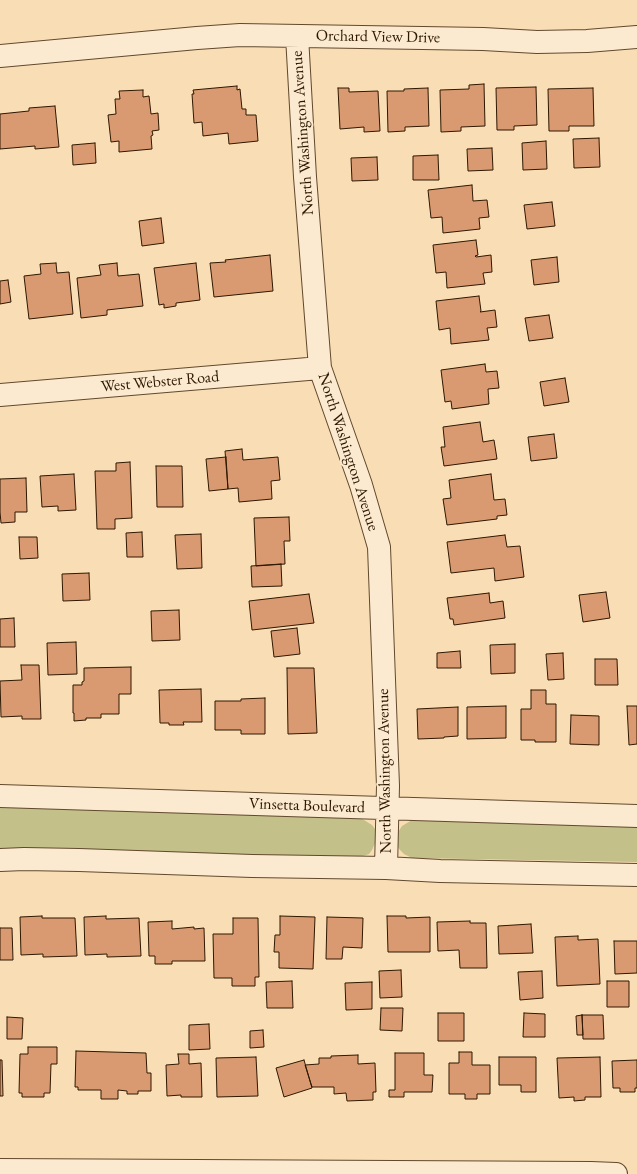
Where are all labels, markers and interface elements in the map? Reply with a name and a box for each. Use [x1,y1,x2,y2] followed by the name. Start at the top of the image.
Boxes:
[316,26,440,48] street label: Orchard View Drive
[288,50,318,216] street label: North Washington Avenue
[100,367,220,397] street label: West Webster Road
[313,371,383,533] street label: North Washington Avenue
[374,688,396,854] street label: North Washington Avenue
[249,794,365,818] street label: Vinsetta Boulevard

